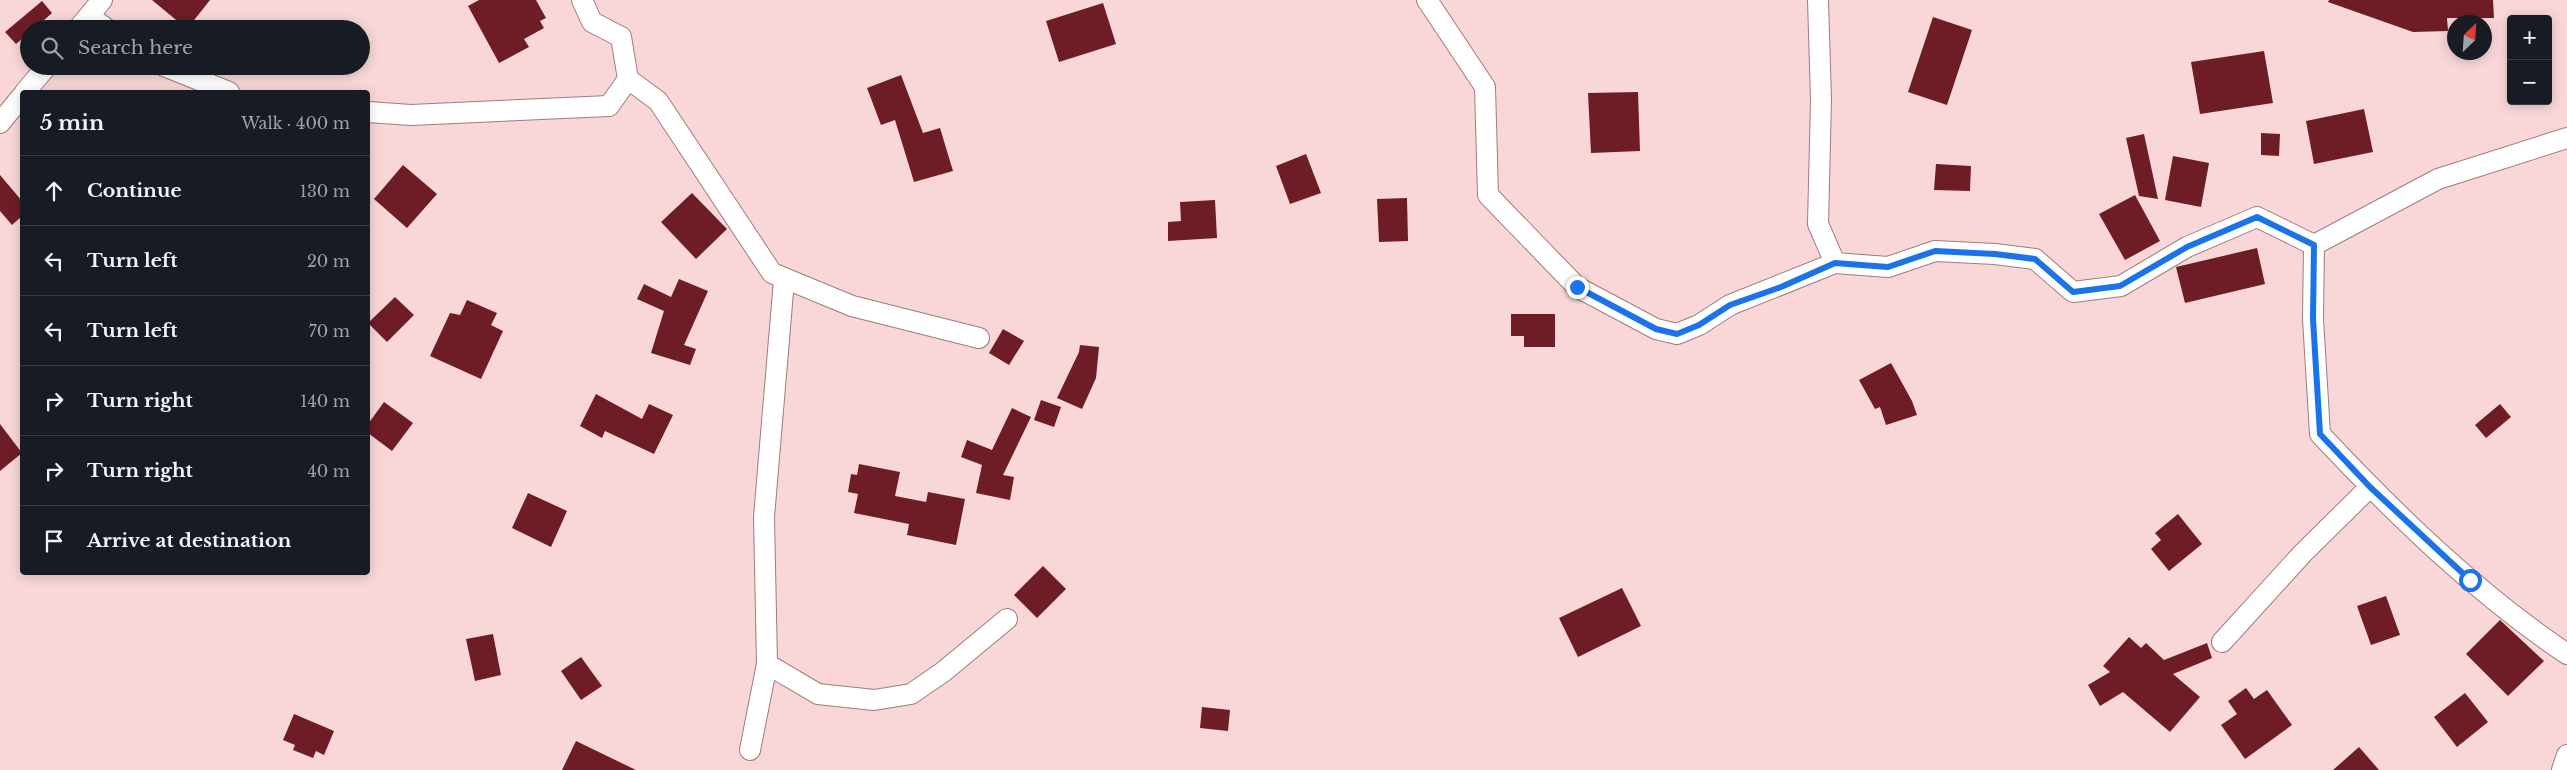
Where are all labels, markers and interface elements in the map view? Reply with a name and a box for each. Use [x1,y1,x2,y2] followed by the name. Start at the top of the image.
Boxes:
[2447,15,2492,60] north arrow
[2507,15,2552,105] map controls
[2507,15,2552,60] button: +
[20,20,370,75] search box
[38,34,66,62] icon: search
[78,36,193,59] text: Search here
[2507,60,2552,105] button: −
[40,110,104,136] text: 5 min
[241,113,350,133] text: Walk · 400 m
[40,177,68,205] icon: ahead
[87,179,182,202] text: Continue
[300,181,350,201] text: 130 m
[40,247,68,275] icon: left
[87,249,178,272] text: Turn left
[307,251,350,271] text: 20 m
[1566,276,1589,299] route end
[40,317,68,345] icon: left
[87,319,178,342] text: Turn left
[309,321,350,341] text: 70 m
[40,387,68,415] icon: right
[87,389,193,412] text: Turn right
[300,391,350,411] text: 140 m
[40,457,68,485] icon: right
[87,459,193,482] text: Turn right
[307,461,350,481] text: 40 m
[40,527,68,555] icon: arrive
[87,529,291,552] text: Arrive at destination
[2459,569,2482,592] route start

